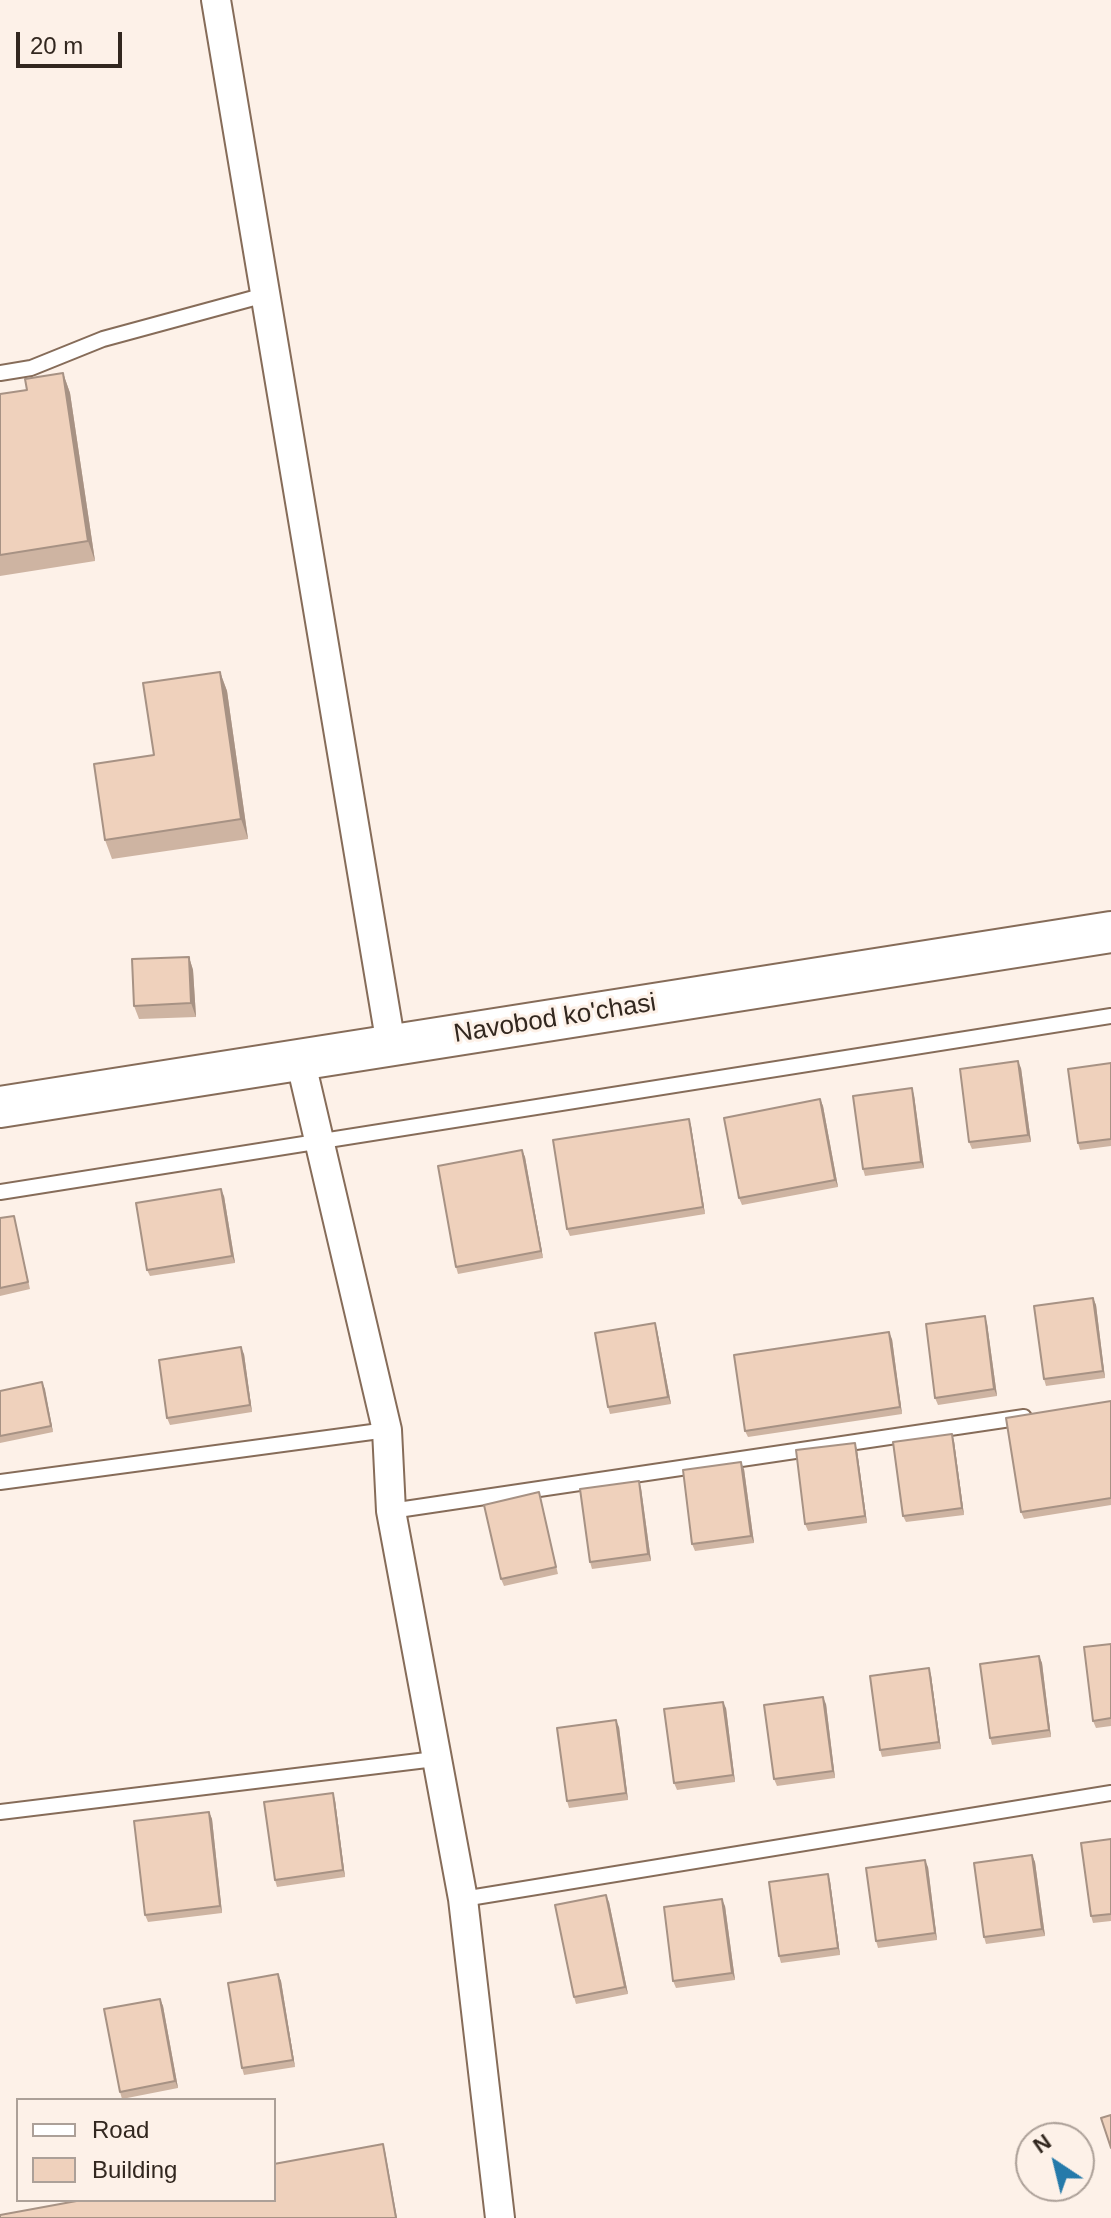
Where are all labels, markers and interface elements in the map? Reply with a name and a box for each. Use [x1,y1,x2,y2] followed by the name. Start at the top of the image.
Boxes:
[20,16,126,66] scale bar
[30,32,83,59] text: 20 m
[452,988,658,1050] street label: Navobod ko'chasi
[16,2098,276,2202] legend
[92,2116,149,2143] text: Road
[1015,2122,1095,2202] north arrow
[1028,2129,1056,2158] text: N
[92,2156,177,2183] text: Building

